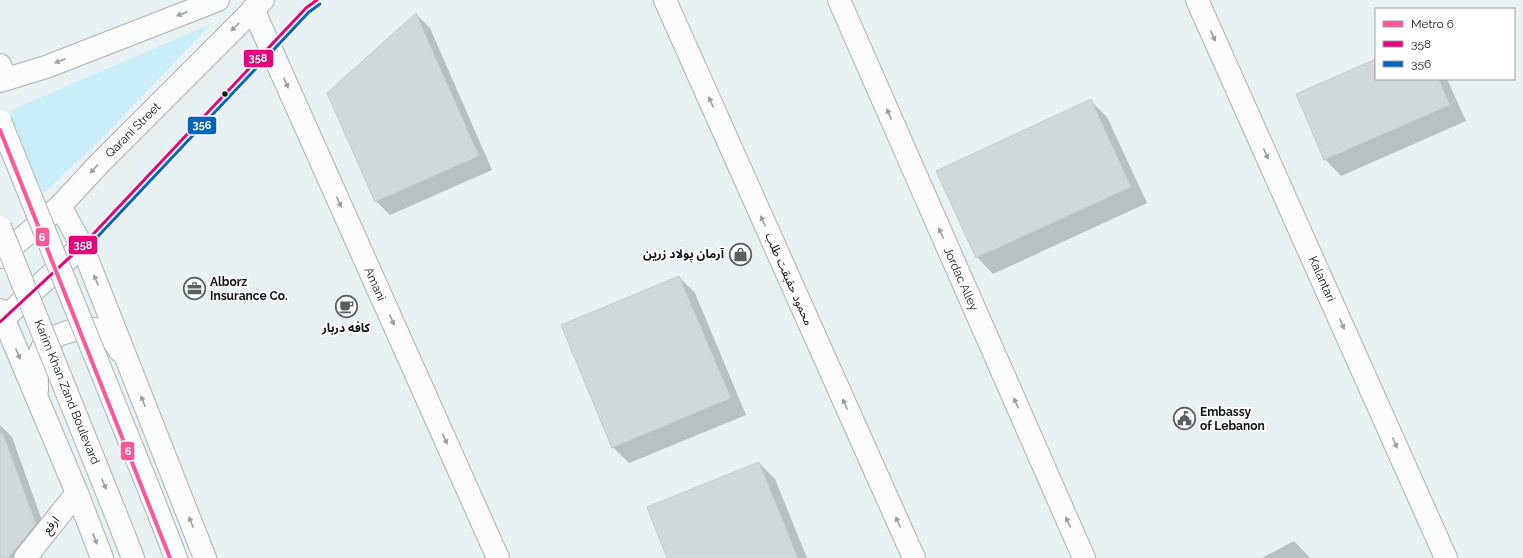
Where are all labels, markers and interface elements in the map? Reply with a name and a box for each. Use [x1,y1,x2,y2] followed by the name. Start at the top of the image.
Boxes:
[1375,8,1515,80] legend
[175,12,187,18] one-way arrow
[1411,17,1454,31] text: Metro 6
[230,22,240,32] one-way arrow
[1210,30,1216,41] one-way arrow
[1411,37,1431,51] text: 358
[243,49,274,68] line badge: 358
[249,52,268,65] text: 358
[1411,57,1431,71] text: 356
[54,59,66,65] one-way arrow
[283,77,289,89] one-way arrow
[220,89,230,99] unlabelled marker
[707,96,713,108] one-way arrow
[103,100,163,160] street label: Qarani Street
[886,108,892,119] one-way arrow
[187,116,217,135] line badge: 356
[193,119,212,132] text: 356
[1263,149,1269,160] one-way arrow
[90,164,99,174] one-way arrow
[336,196,342,207] one-way arrow
[760,215,767,227] one-way arrow
[35,227,50,247] line badge: 6
[938,227,944,238] one-way arrow
[39,231,46,244] text: 6
[762,231,816,328] street label: محمود حقیقت طلب
[68,235,98,255] line badge: 358
[74,239,93,252] text: 358
[727,241,753,267] shop icon: آرمان پولاد زرین
[941,245,981,313] street label: Jordac Alley
[643,247,725,263] place label: آرمان پولاد زرین
[1306,254,1338,304] street label: Kalantari
[361,265,389,303] street label: Amani
[92,273,98,285] one-way arrow
[210,275,288,303] place label: Alborz Insurance Co.
[181,276,207,302] office icon: Alborz Insurance Co.
[333,294,359,320] cafe icon: کافه دربار
[389,315,395,326] one-way arrow
[32,318,102,466] street label: Karim Khan Zand Boulevard
[1339,319,1345,330] one-way arrow
[321,321,371,335] place label: کافه دربار
[16,349,22,361] one-way arrow
[140,394,146,406] one-way arrow
[842,398,848,409] one-way arrow
[1013,398,1019,409] one-way arrow
[1200,405,1265,433] place label: Embassy of Lebanon
[1171,406,1197,432] public building icon: Embassy of Lebanon
[442,433,448,445] one-way arrow
[1392,437,1398,449] one-way arrow
[120,441,135,461] line badge: 6
[125,445,132,458] text: 6
[101,478,107,490] one-way arrow
[40,513,64,538] street label: ارفع
[187,515,193,527] one-way arrow
[895,517,901,528] one-way arrow
[1065,517,1071,528] one-way arrow
[93,533,99,545] one-way arrow

